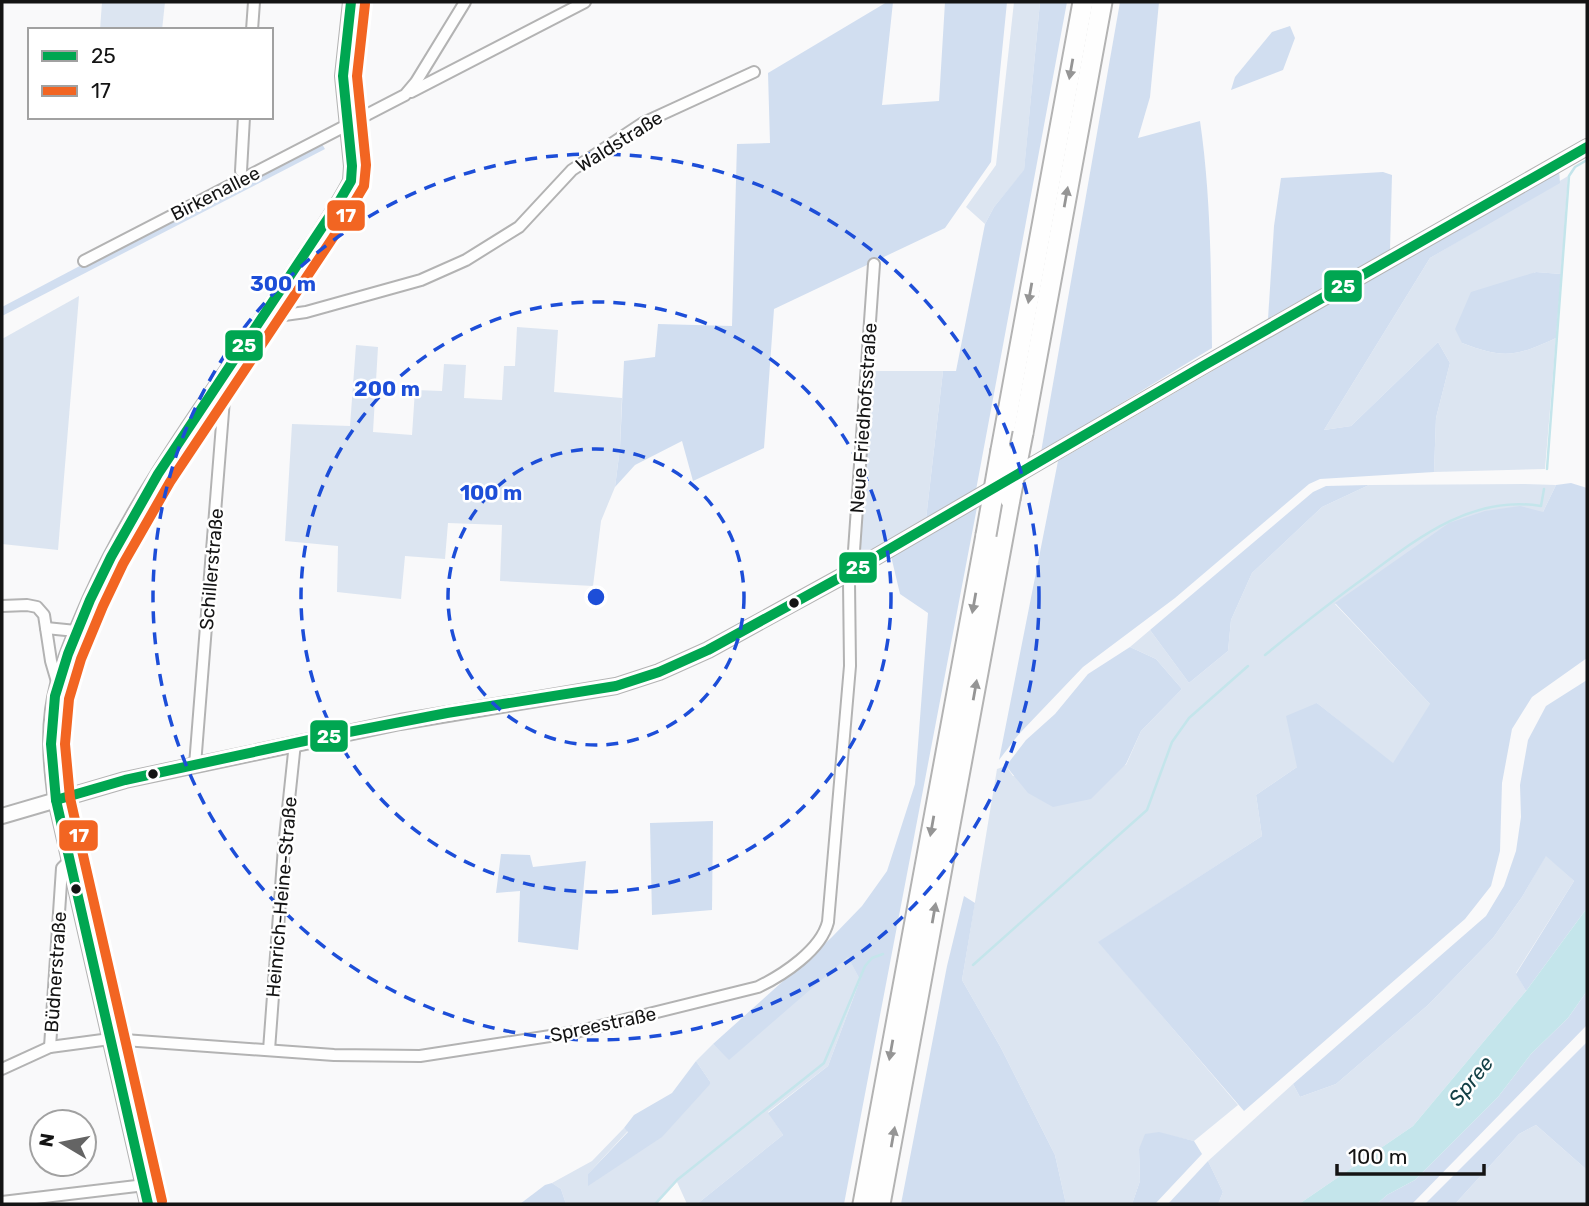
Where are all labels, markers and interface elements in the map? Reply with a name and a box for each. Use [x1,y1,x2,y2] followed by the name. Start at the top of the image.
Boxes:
[28,28,273,119] legend
[91,43,116,68] text: 25
[1065,58,1076,80] one-way arrow
[91,78,111,103] text: 17
[572,106,667,177] street label: Waldstraße
[167,161,264,226] street label: Birkenallee
[1061,186,1072,208] one-way arrow
[326,199,366,232] line badge: 17
[336,204,356,227] text: 17
[1323,269,1363,303] line badge: 25
[250,271,316,296] text: 300 m
[1331,275,1355,298] text: 25
[1024,282,1035,304] one-way arrow
[845,322,882,514] street label: Neue Friedhofsstraße
[224,329,264,362] line badge: 25
[232,334,256,357] text: 25
[354,376,420,401] text: 200 m
[460,480,522,505] text: 100 m
[195,507,228,631] street label: Schillerstraße
[838,551,878,584] line badge: 25
[846,556,870,579] text: 25
[584,585,608,609] centre of rings
[968,592,979,614] one-way arrow
[787,596,801,610] unlabelled marker
[970,679,981,701] one-way arrow
[309,719,349,753] line badge: 25
[317,725,341,748] text: 25
[146,767,160,781] unlabelled marker
[261,796,302,999] street label: Heinrich-Heine-Straße
[926,815,937,837] one-way arrow
[58,819,99,852] line badge: 17
[69,824,89,847] text: 17
[69,882,83,896] unlabelled marker
[929,902,940,924] one-way arrow
[40,911,71,1033] street label: Büdnerstraße
[548,1002,658,1047] street label: Spreestraße
[885,1039,896,1061] one-way arrow
[1443,1051,1498,1111] water label: Spree
[28,1108,98,1178] north arrow
[888,1126,899,1148] one-way arrow
[34,1131,59,1149] text: N
[1337,1132,1484,1176] scale bar
[1348,1144,1407,1169] text: 100 m

